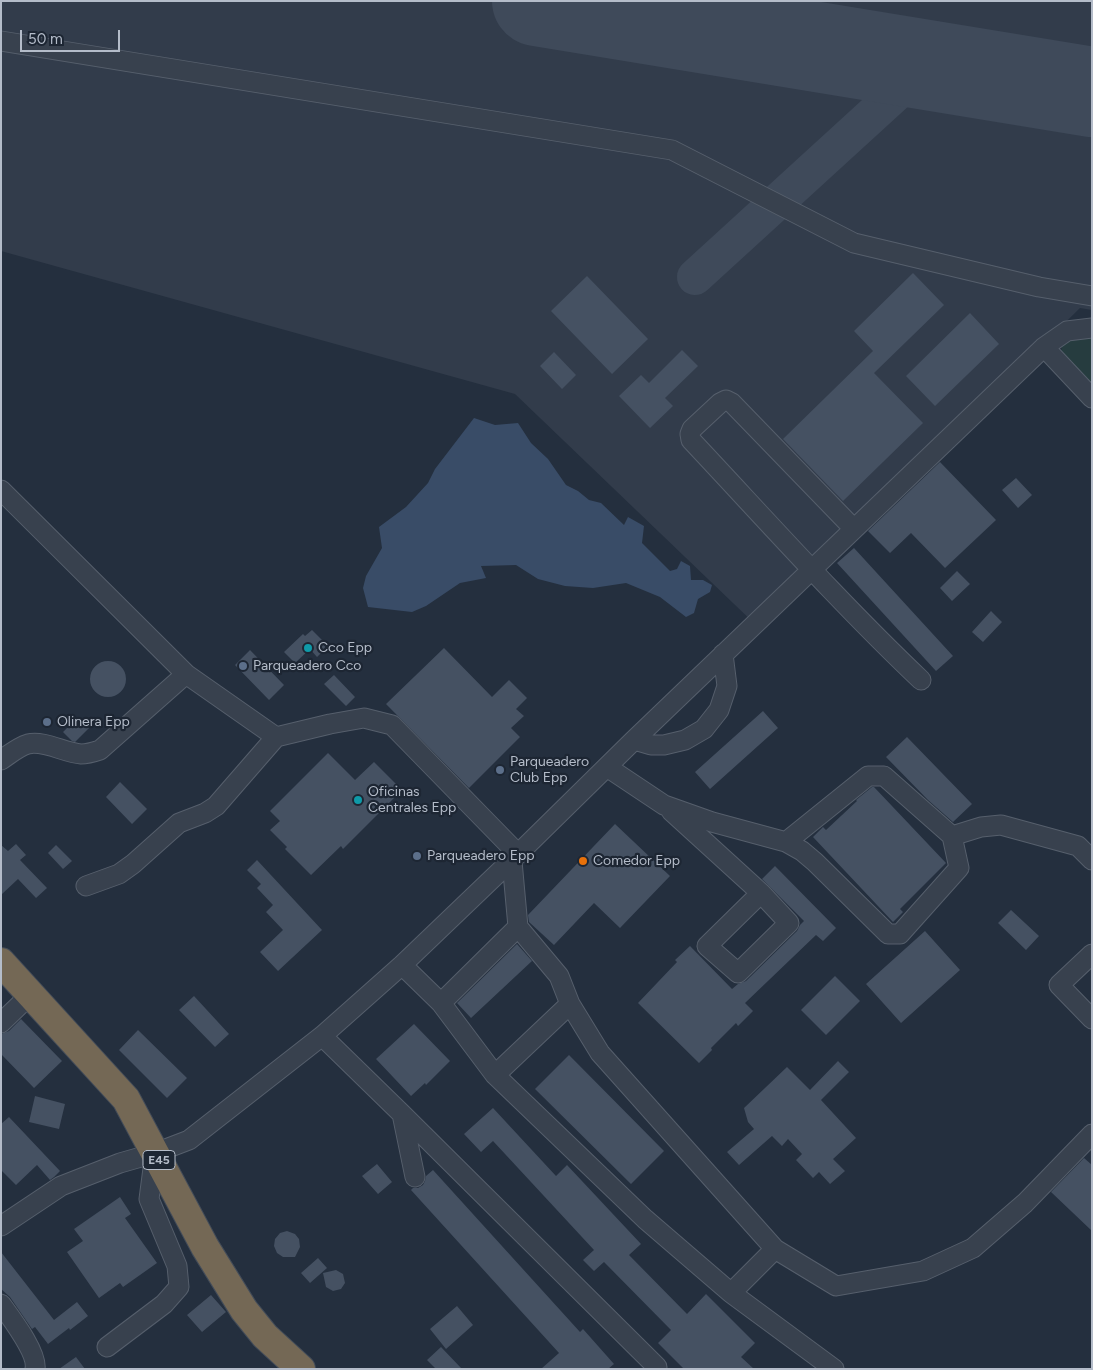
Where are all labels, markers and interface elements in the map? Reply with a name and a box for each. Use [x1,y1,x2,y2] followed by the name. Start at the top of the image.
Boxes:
[22,20,122,52] scale bar
[28,30,63,48] text: 50 m
[318,640,372,656] place label: Cco Epp
[302,642,314,654] marker: Cco Epp
[253,658,361,674] place label: Parqueadero Cco
[237,660,249,672] marker: Parqueadero Cco
[57,714,130,730] place label: Olinera Epp
[41,716,53,728] marker: Olinera Epp
[510,754,589,786] place label: Parqueadero Club Epp
[494,764,506,776] marker: Parqueadero Club Epp
[368,784,456,816] place label: Oficinas Centrales Epp
[352,794,364,806] marker: Oficinas Centrales Epp
[427,848,535,864] place label: Parqueadero Epp
[411,850,423,862] marker: Parqueadero Epp
[593,853,680,869] place label: Comedor Epp
[577,855,589,867] marker: Comedor Epp
[143,1150,175,1170] road number: E45

